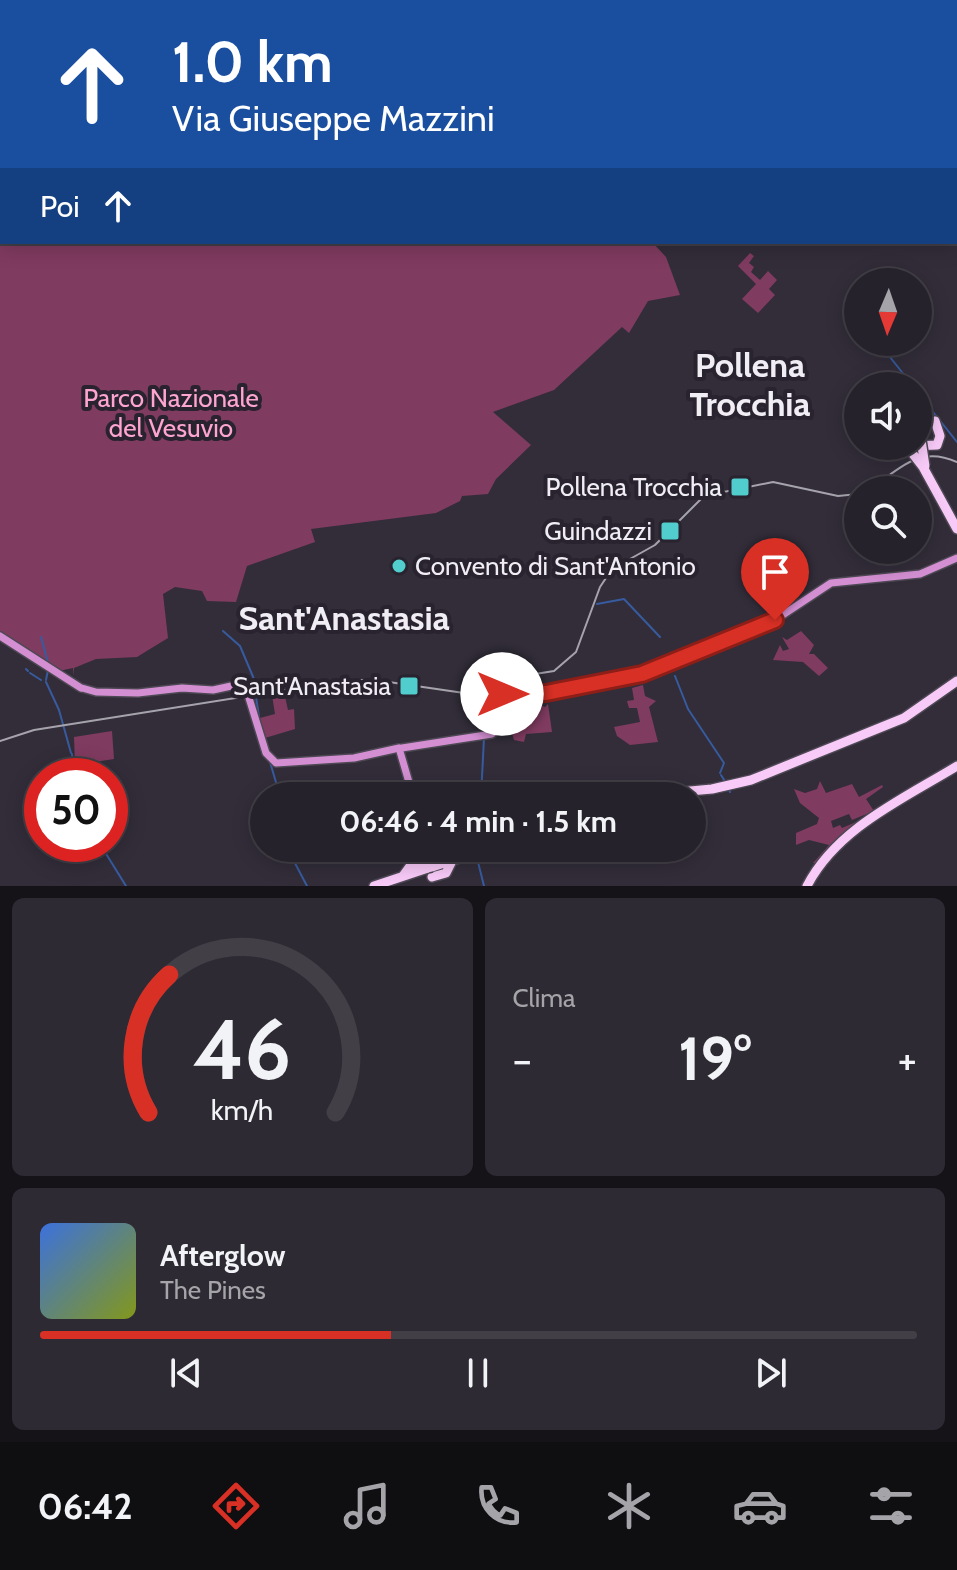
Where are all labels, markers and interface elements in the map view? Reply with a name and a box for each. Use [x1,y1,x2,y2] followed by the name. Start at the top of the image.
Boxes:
[172,28,333,96] text: 1.0 km
[40,32,144,136] icon: ahead
[172,96,495,140] text: Via Giuseppe Mazzini
[96,184,140,228] icon: ahead
[40,188,80,225] text: Poi
[844,268,932,356] north arrow
[844,268,932,564] map controls
[690,344,811,425] district label: Pollena Trocchia
[844,372,932,460] button: sound
[83,382,259,444] park label: Parco Nazionale del Vesuvio
[546,471,723,503] place label: Pollena Trocchia
[729,476,751,498] marker: Pollena Trocchia
[844,476,932,564] button: search
[544,515,652,547] place label: Guindazzi
[659,520,681,542] marker: Guindazzi
[741,538,809,620] pin
[415,550,696,582] place label: Convento di Sant'Antonio
[753,550,797,594] icon: arrive
[390,557,408,575] marker: Convento di Sant'Antonio
[238,597,450,639] district label: Sant'Anastasia
[460,652,544,736] position arrow
[233,670,392,702] place label: Sant'Anastasia
[398,675,420,697] marker: Sant'Anastasia
[24,758,128,862] speed limit sign: 50
[339,803,617,840] text: 06:46 · 4 min · 1.5 km
[513,982,575,1014] text: Clima
[193,999,291,1100] text: 46
[678,1022,751,1095] text: 19°
[513,1033,532,1086] text: −
[898,1033,917,1086] text: +
[211,1092,274,1127] text: km/h
[160,1237,286,1274] text: Afterglow
[160,1274,266,1306] text: The Pines
[164,1351,208,1395] icon: previous
[456,1351,500,1395] icon: pause
[749,1351,793,1395] icon: next
[208,1478,264,1534] icon: directions
[339,1478,395,1534] icon: music
[470,1478,526,1534] icon: phone
[601,1478,657,1534] icon: climate
[732,1478,788,1534] icon: car
[863,1478,919,1534] icon: filters
[38,1484,133,1528] text: 06:42

